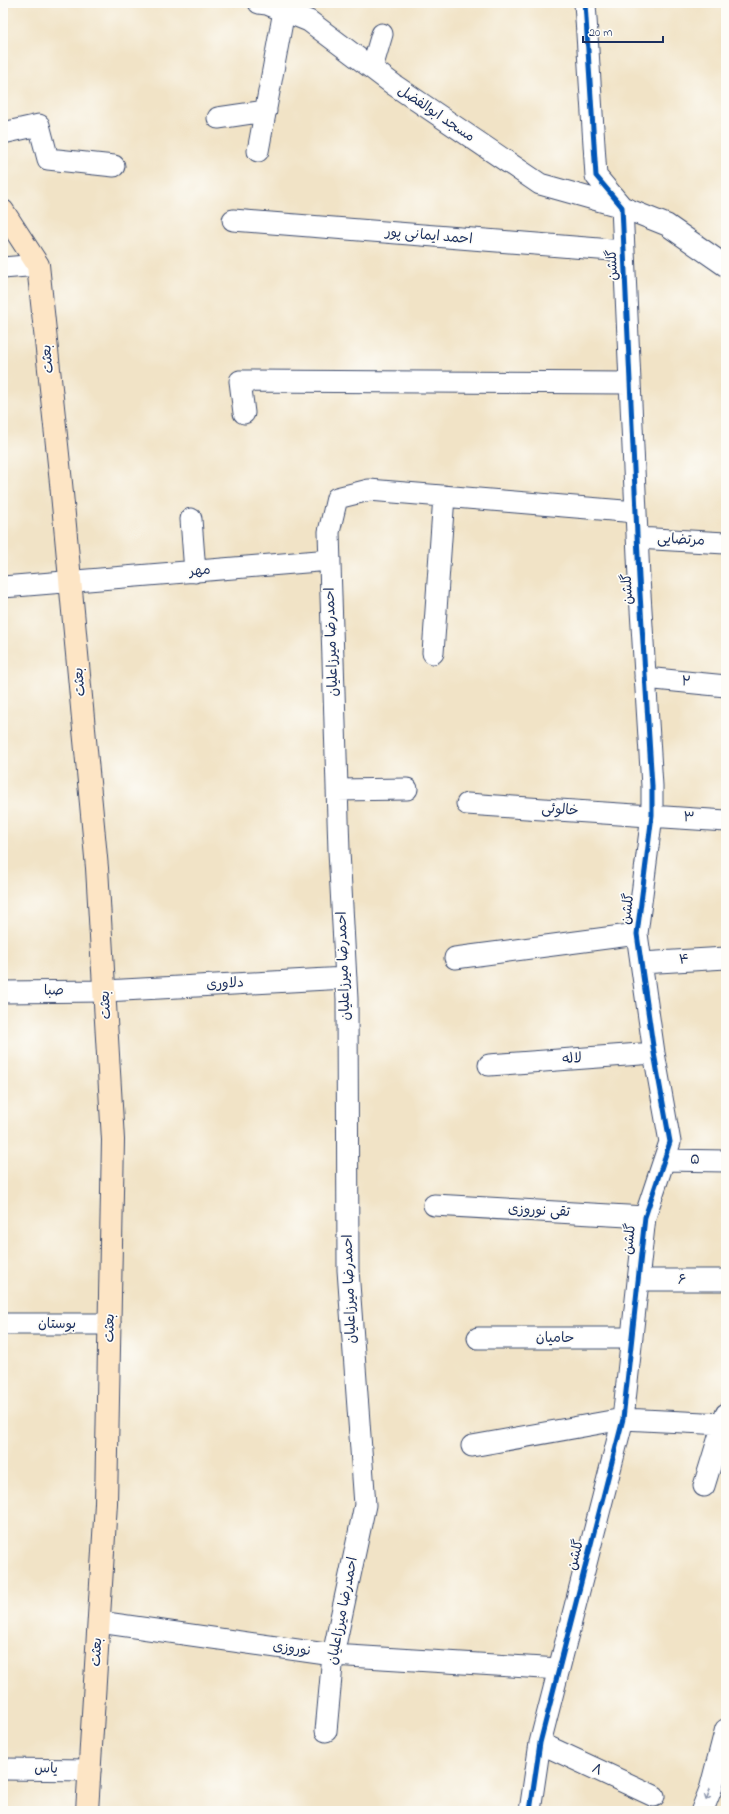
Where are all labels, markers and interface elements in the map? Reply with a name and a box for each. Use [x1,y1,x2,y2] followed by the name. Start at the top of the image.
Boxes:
[583,18,663,44] scale bar
[589,24,612,42] text: 20 m
[393,80,479,148] street label: مسجد ابوالفضل
[384,222,473,250] street label: احمد ایمانی پور
[602,249,624,281] street label: گلشن
[36,344,60,374] street label: بعثت
[657,528,705,552] street label: مرتضایی
[187,560,212,582] street label: مهر
[617,573,639,605] street label: گلشن
[320,587,344,697] street label: احمدرضا میرزاعلیان
[68,667,92,697] street label: بعثت
[680,671,692,693] street label: ۲
[541,798,579,822] street label: خالوئی
[683,807,695,829] street label: ۳
[616,892,640,926] street label: گلشن
[332,911,356,1021] street label: احمدرضا میرزاعلیان
[678,949,690,971] street label: ۴
[206,973,244,995] street label: دلاوری
[44,980,64,1002] street label: صبا
[95,990,117,1020] street label: بعثت
[561,1048,583,1070] street label: لاله
[690,1149,700,1171] street label: ۵
[507,1199,572,1223] street label: تقی نوروزی
[618,1222,642,1256] street label: گلشن
[338,1234,362,1344] street label: احمدرضا میرزاعلیان
[678,1270,686,1291] street label: ۶
[99,1313,121,1343] street label: بعثت
[38,1314,76,1335] street label: بوستان
[536,1328,574,1349] street label: حامیان
[562,1537,590,1573] street label: گلشن
[322,1555,364,1667] street label: احمدرضا میرزاعلیان
[271,1636,313,1662] street label: نوروزی
[86,1637,108,1667] street label: بعثت
[34,1758,58,1780] street label: یاس
[588,1758,606,1782] street label: ۸
[704,1788,712,1800] one-way arrow

